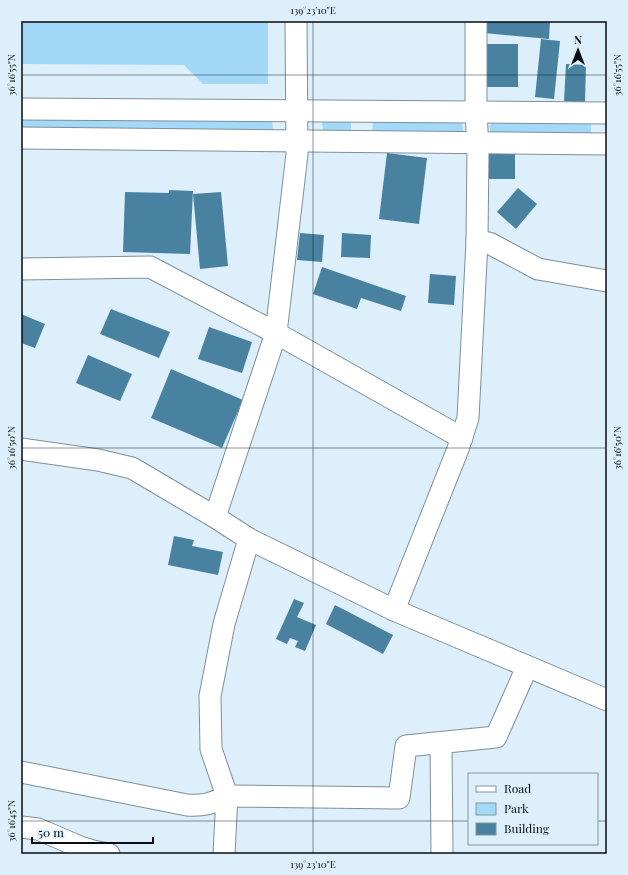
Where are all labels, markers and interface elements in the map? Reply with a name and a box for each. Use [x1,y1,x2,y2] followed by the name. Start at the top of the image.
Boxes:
[290,3,336,17] text: 139°23'10"E
[558,30,598,70] north arrow
[574,32,582,47] text: N
[4,54,18,96] text: 36°16'55"N
[610,54,624,96] text: 36°16'55"N
[4,426,18,470] text: 36°16'50"N
[610,426,624,470] text: 36°16'50"N
[468,773,598,845] legend
[504,780,531,796] text: Road
[4,800,18,842] text: 36°16'45"N
[504,800,529,816] text: Park
[32,819,153,845] scale bar
[504,820,550,836] text: Building
[38,824,64,840] text: 50 m
[290,857,336,871] text: 139°23'10"E

